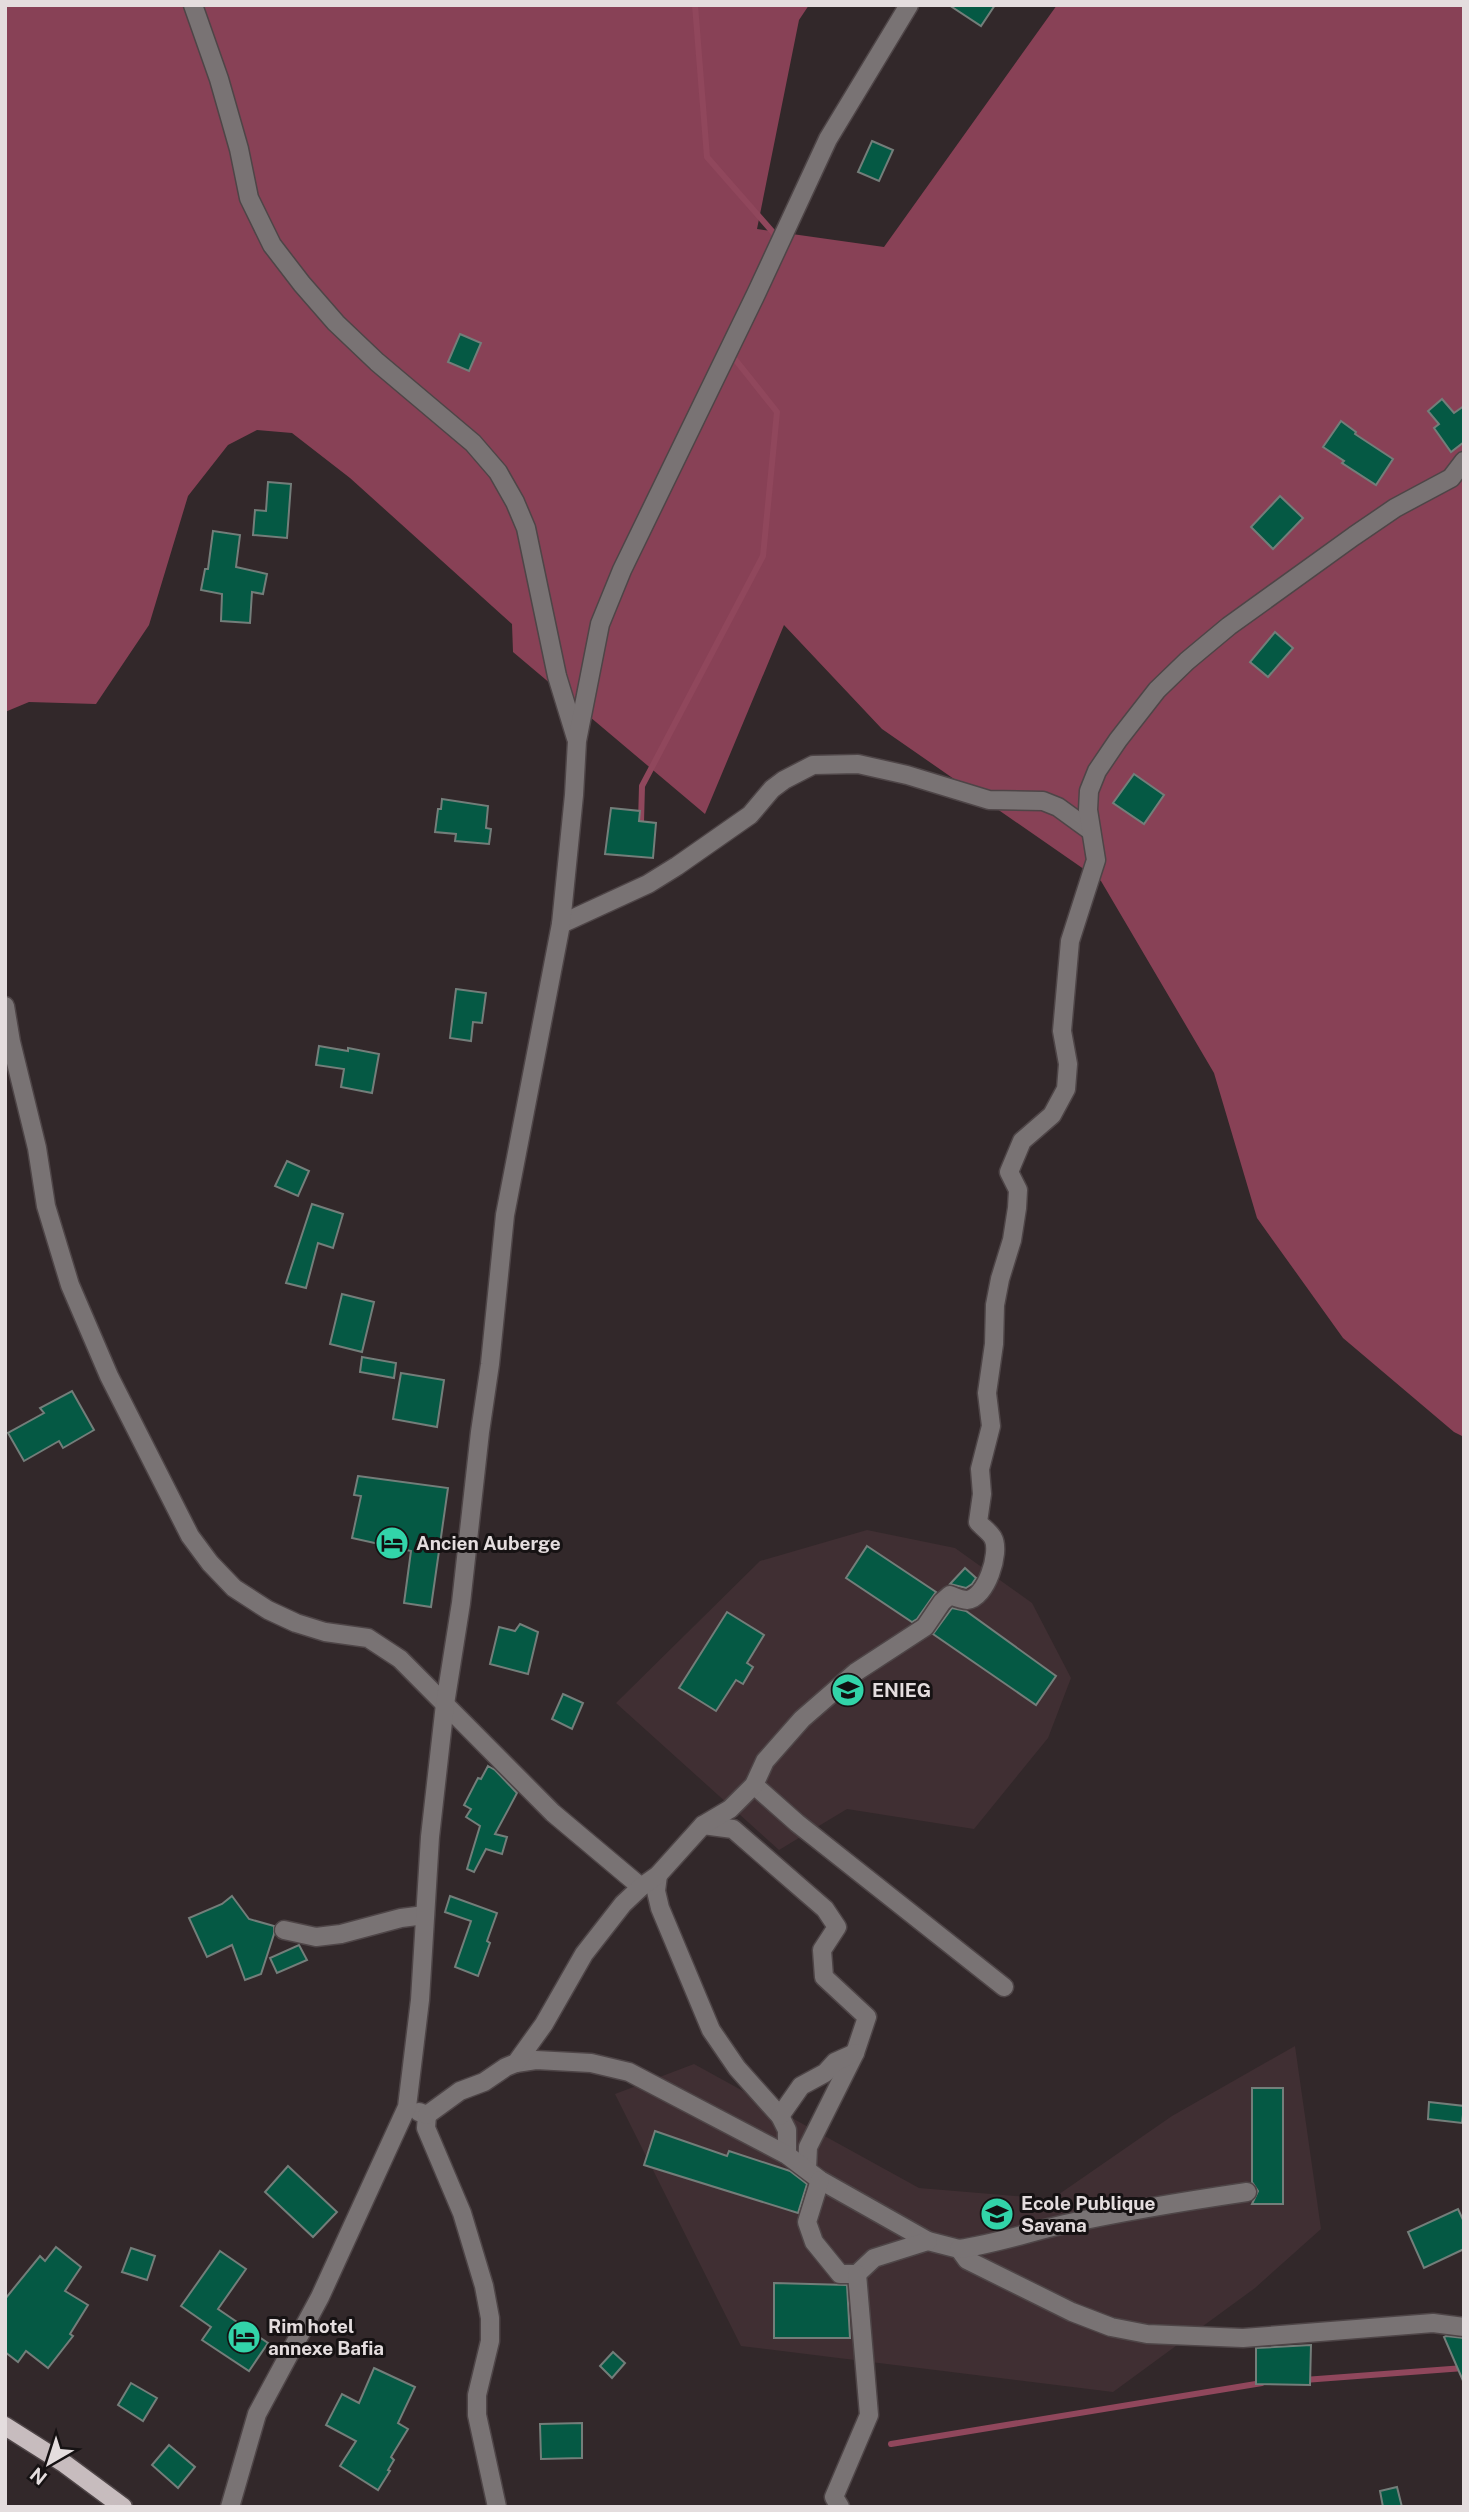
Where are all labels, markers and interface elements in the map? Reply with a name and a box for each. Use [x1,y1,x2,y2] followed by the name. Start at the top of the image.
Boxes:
[373,1524,411,1562] hotel icon: Ancien Auberge
[416,1532,561,1554] place label: Ancien Auberge
[829,1671,867,1709] school or university icon: ENIEG
[872,1679,931,1701] place label: ENIEG
[1021,2192,1156,2236] place label: Ecole Publique Savana
[978,2195,1016,2233] school or university icon: Ecole Publique Savana
[268,2315,384,2359] place label: Rim hotel annexe Bafia
[225,2318,263,2356] hotel icon: Rim hotel annexe Bafia
[14,2428,84,2498] north arrow
[26,2463,51,2489] text: N

